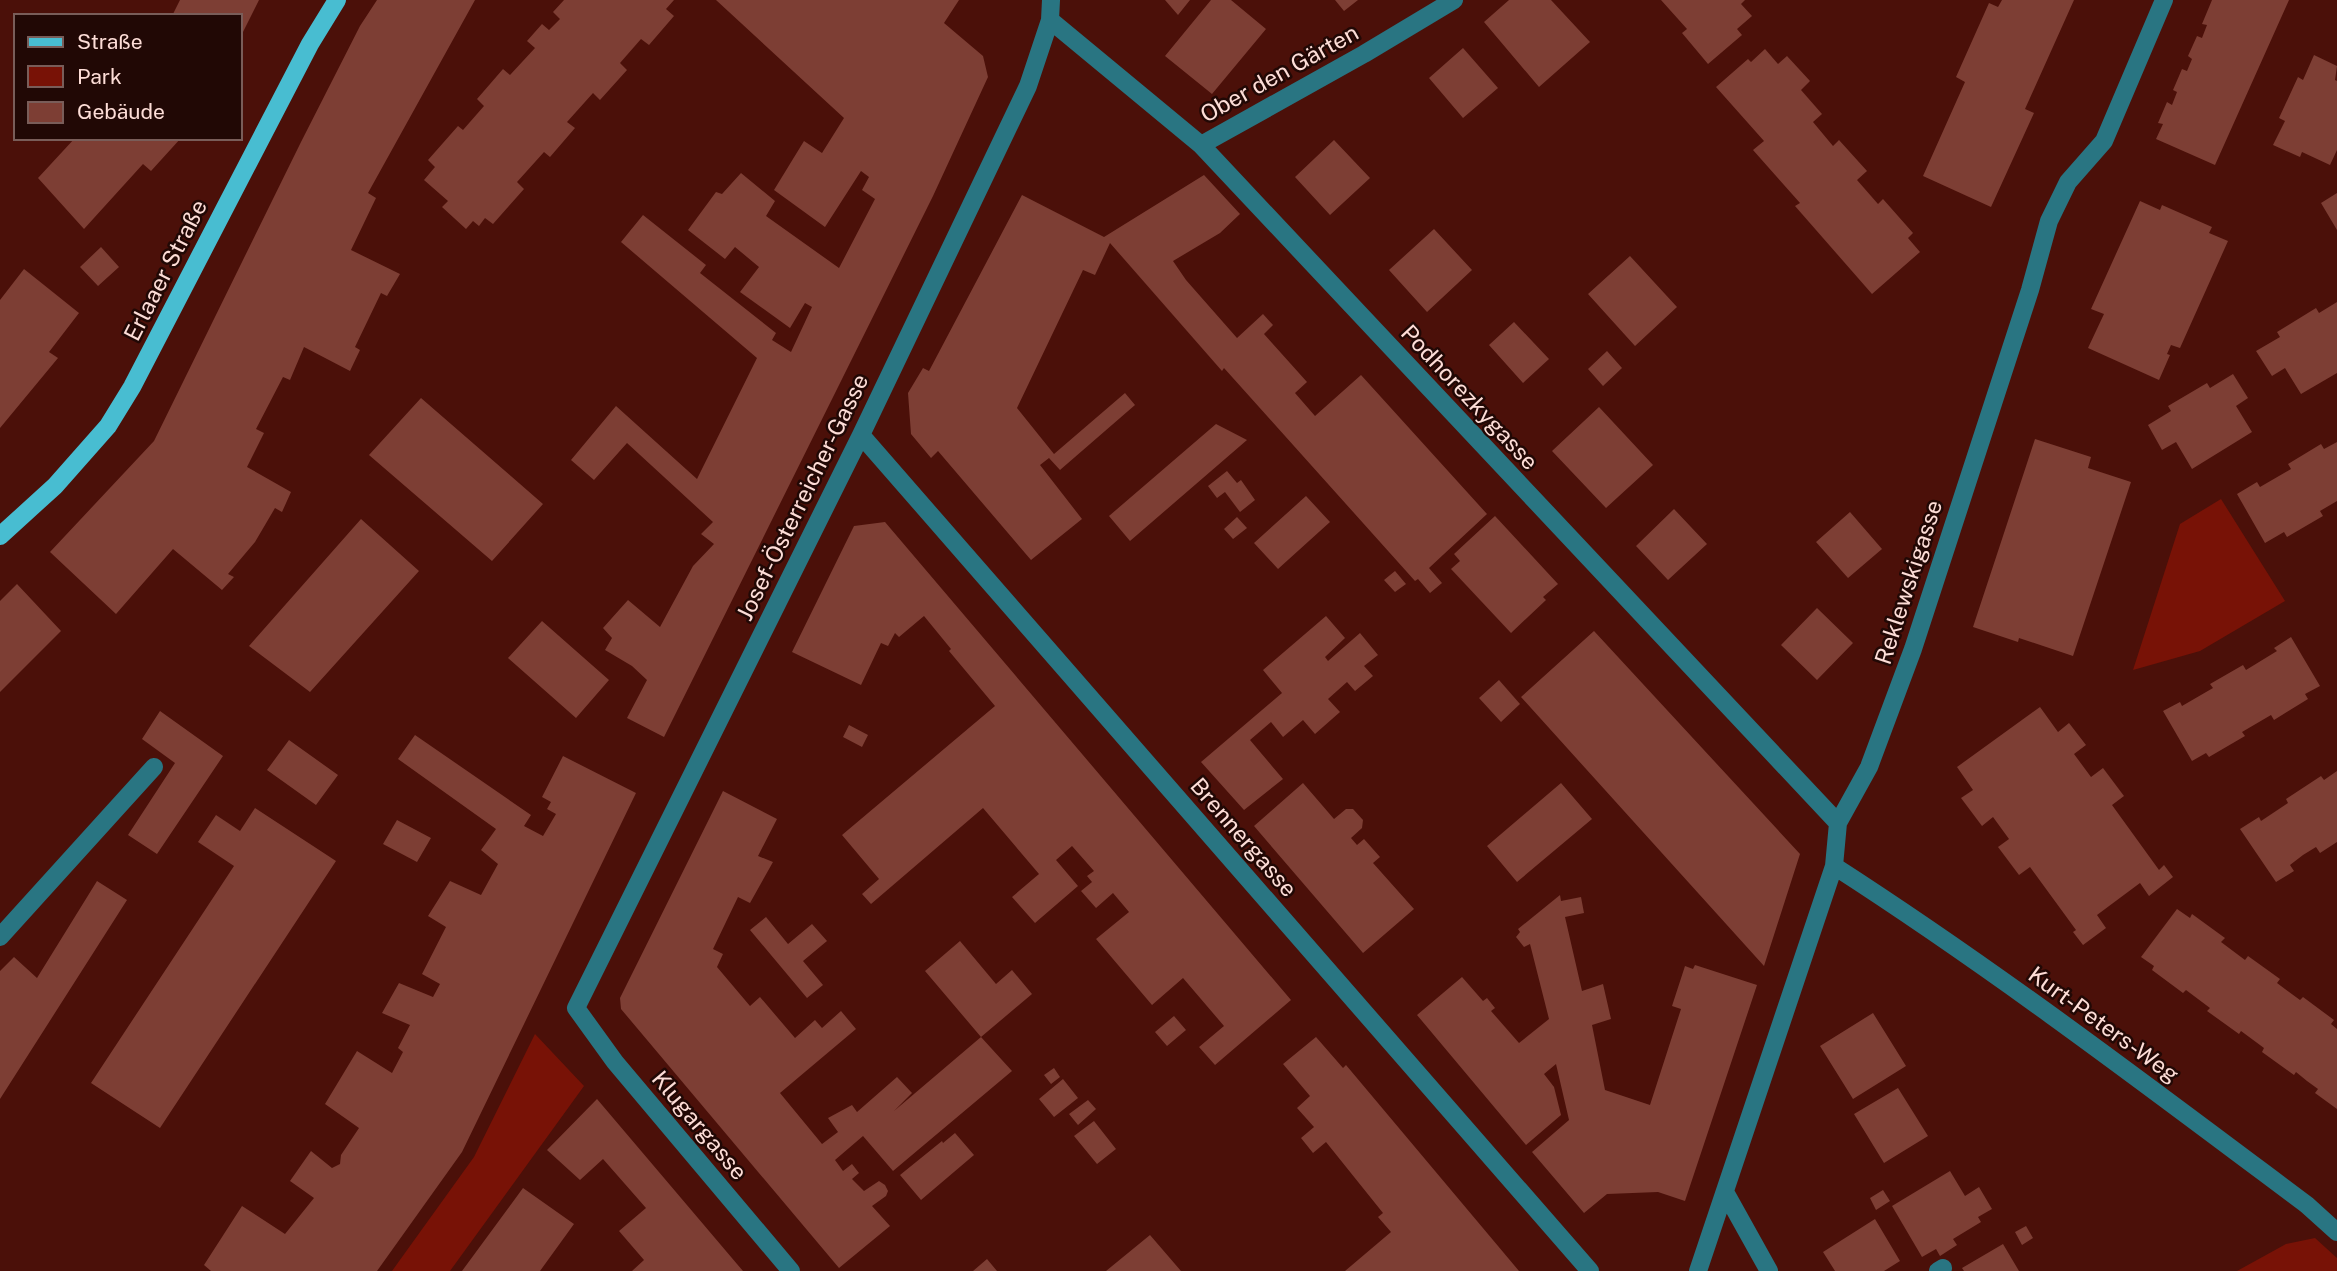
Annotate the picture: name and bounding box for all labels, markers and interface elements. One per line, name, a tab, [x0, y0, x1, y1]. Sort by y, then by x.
legend	[14, 14, 242, 140]
street label: Ober den Gärten	[1195, 18, 1363, 128]
text: Straße	[77, 29, 143, 54]
text: Park	[77, 64, 122, 89]
text: Gebäude	[77, 99, 165, 124]
street label: Erlaaer Straße	[118, 195, 212, 345]
street label: Podhorezkygasse	[1396, 319, 1544, 475]
street label: Josef-Österreicher-Gasse	[730, 369, 874, 625]
street label: Reklewskigasse	[1869, 496, 1947, 668]
street label: Brennergasse	[1185, 772, 1303, 902]
street label: Kurt-Peters-Weg	[2024, 960, 2184, 1088]
street label: Klugargasse	[647, 1065, 753, 1185]

